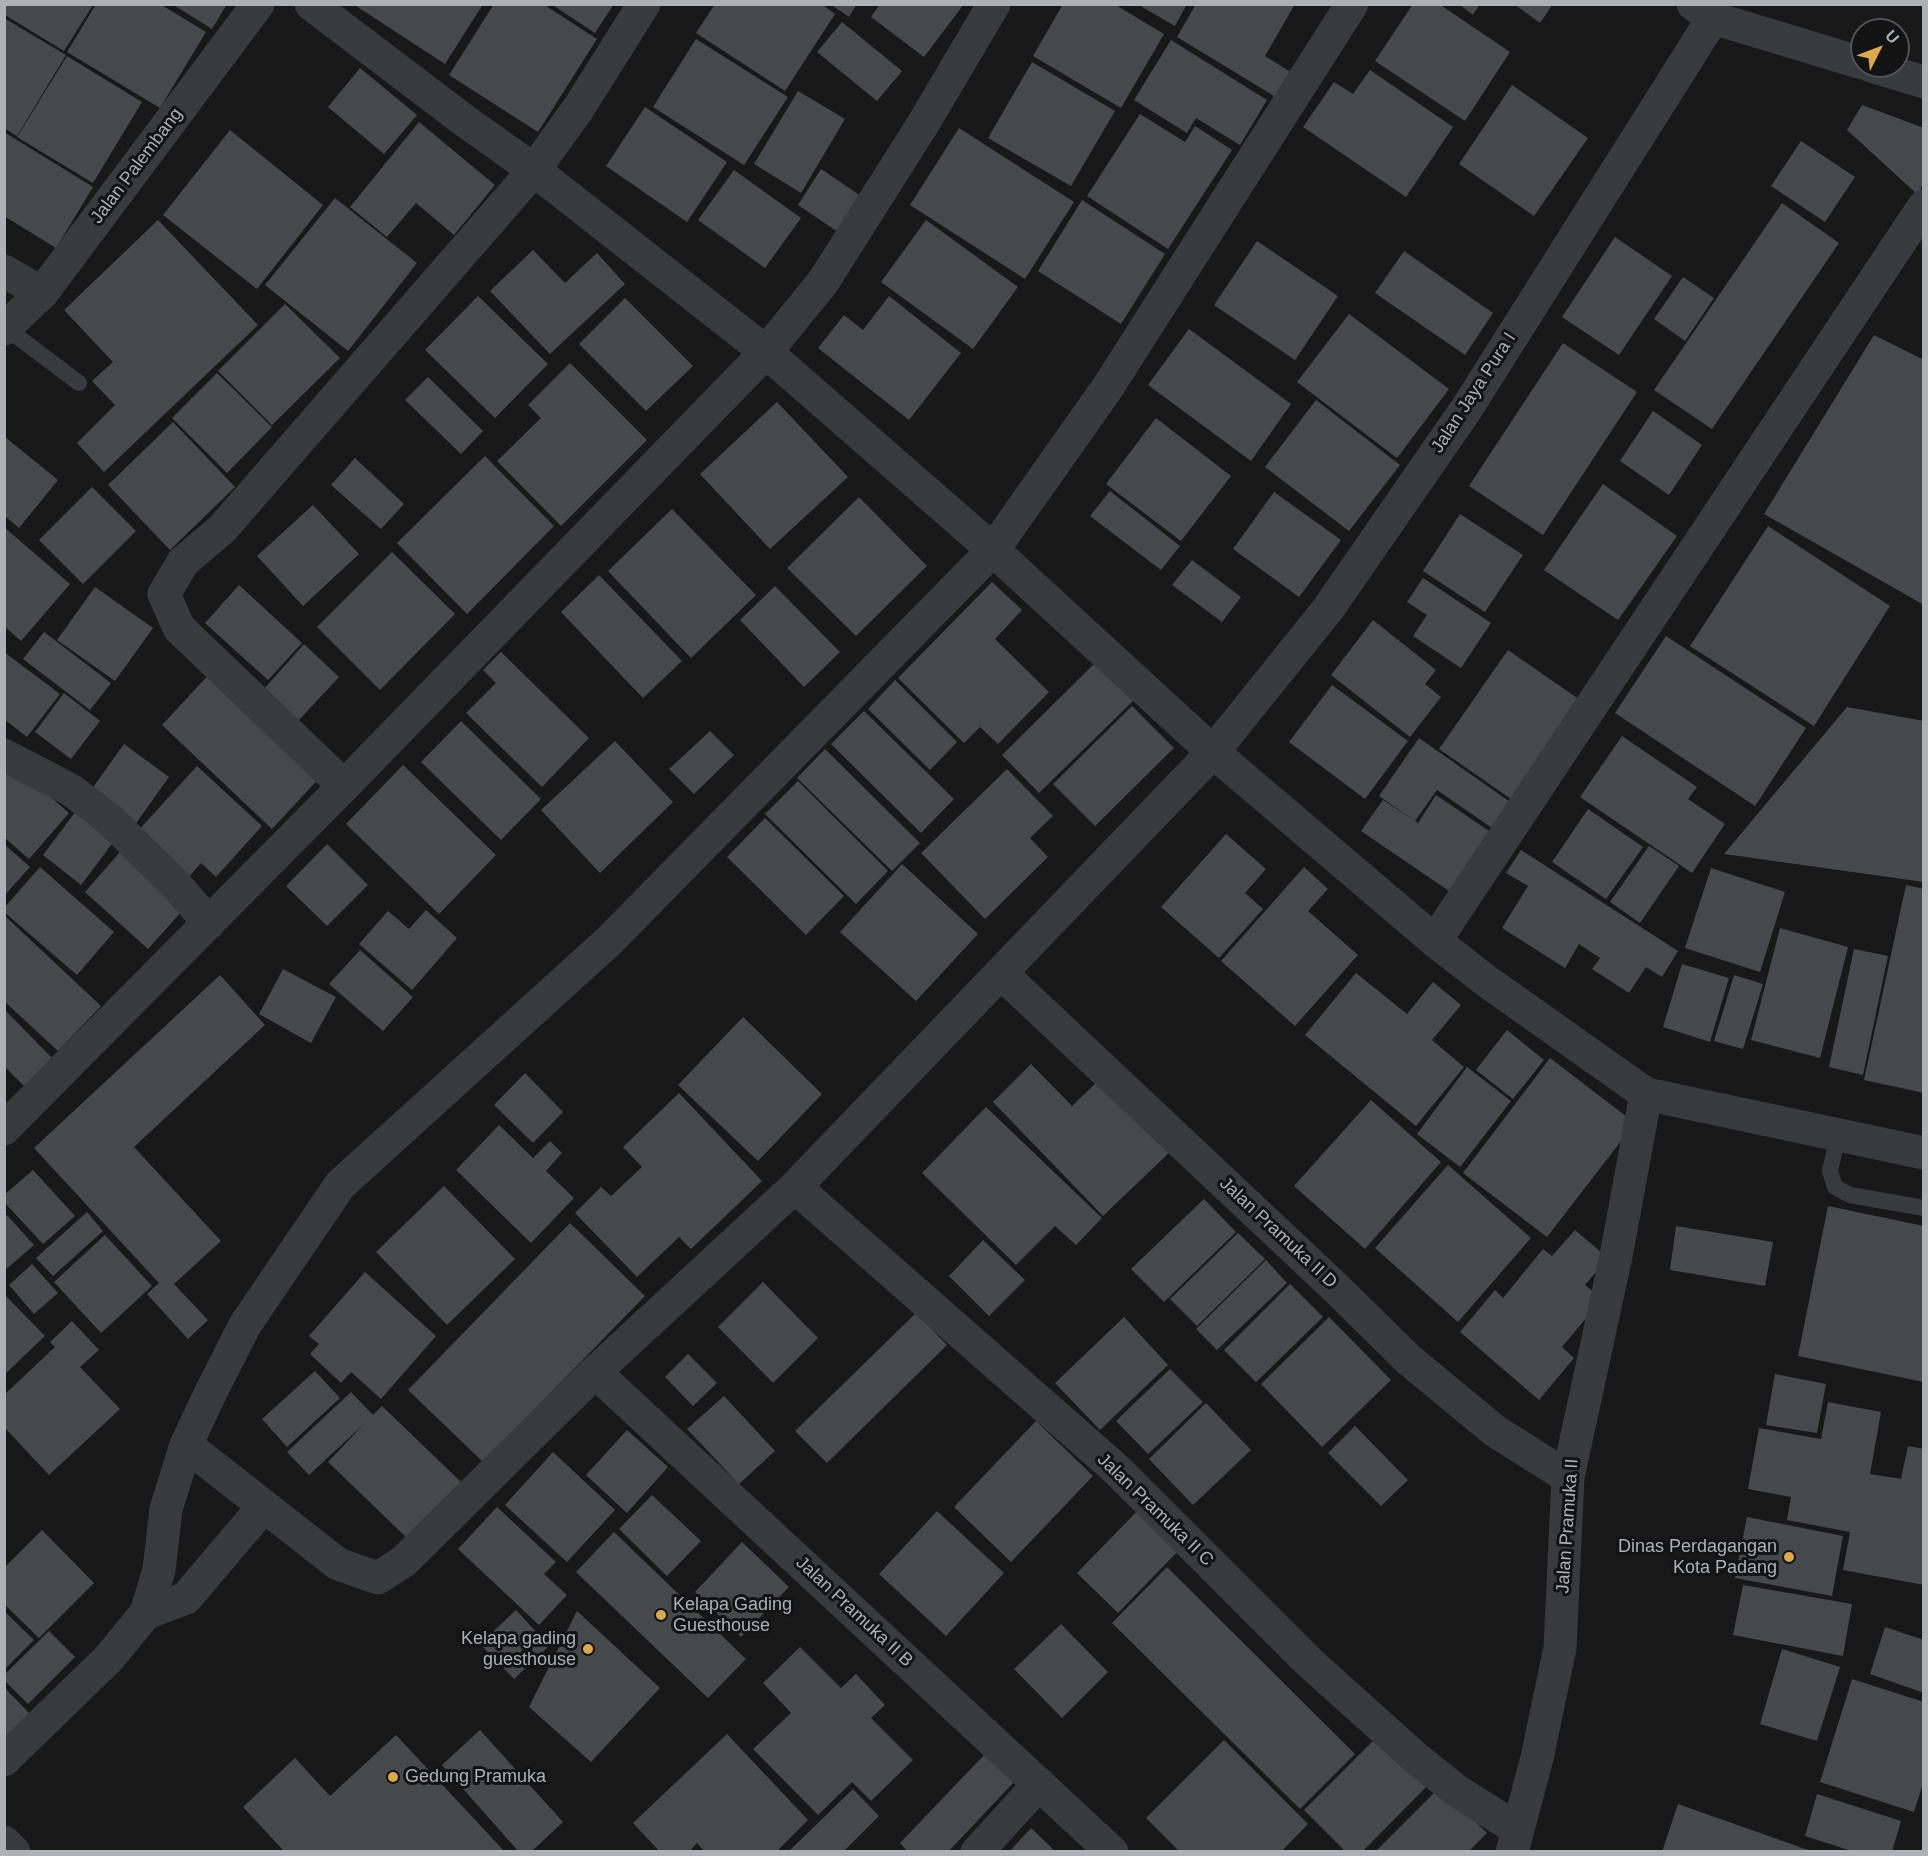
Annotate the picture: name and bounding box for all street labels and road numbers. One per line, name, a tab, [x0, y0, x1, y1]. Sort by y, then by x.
street label: Jalan Palembang	[87, 104, 187, 228]
street label: Jalan Jaya Pura I	[1427, 329, 1521, 457]
street label: Jalan Pramuka II D	[1215, 1173, 1341, 1293]
street label: Jalan Pramuka II C	[1092, 1449, 1218, 1571]
street label: Jalan Pramuka II	[1553, 1458, 1583, 1594]
street label: Jalan Pramuka II B	[791, 1552, 917, 1672]

